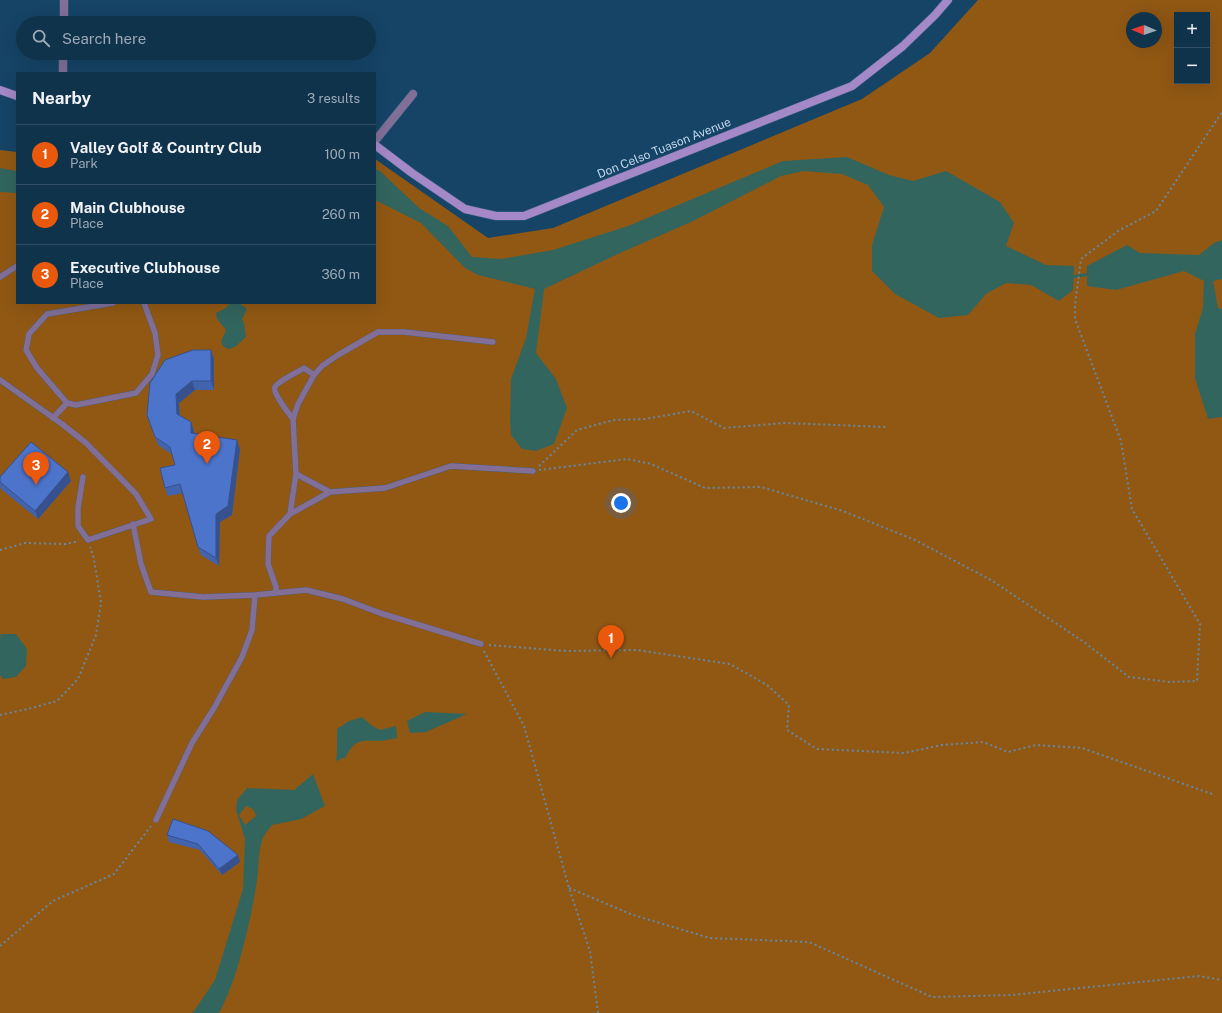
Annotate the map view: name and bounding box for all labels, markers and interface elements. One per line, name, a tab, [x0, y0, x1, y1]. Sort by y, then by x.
north arrow	[1126, 12, 1162, 48]
map controls	[1174, 12, 1210, 84]
button: +	[1174, 12, 1210, 48]
search box	[16, 16, 376, 60]
icon: search	[30, 27, 52, 49]
text: Search here	[62, 30, 146, 47]
button: −	[1174, 48, 1210, 84]
text: Nearby	[32, 88, 91, 108]
text: 3 results	[307, 91, 360, 106]
street label: Don Celso Tuason Avenue	[595, 115, 733, 181]
text: Valley Golf & Country Club	[70, 139, 262, 156]
text: 1	[42, 147, 48, 162]
text: 100 m	[324, 147, 360, 162]
text: Park	[70, 156, 98, 171]
text: Main Clubhouse	[70, 199, 185, 216]
text: 2	[41, 207, 49, 222]
text: 260 m	[322, 207, 360, 222]
text: Place	[70, 216, 104, 231]
text: Executive Clubhouse	[70, 259, 220, 276]
text: 3	[41, 267, 49, 282]
text: 360 m	[322, 267, 360, 282]
text: Place	[70, 276, 104, 291]
pin: 2	[194, 431, 220, 464]
pin: 3	[23, 452, 49, 485]
your location	[611, 493, 631, 513]
pin: 1	[598, 625, 624, 658]

